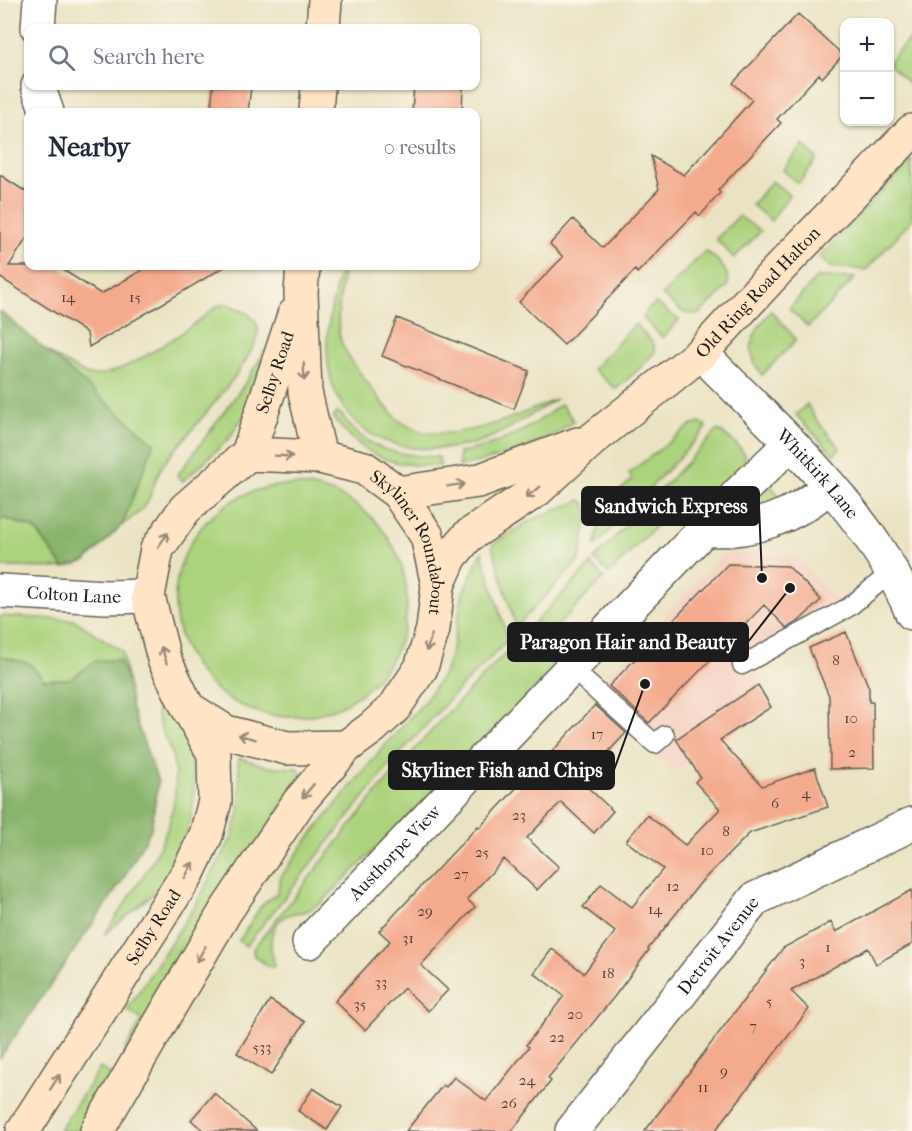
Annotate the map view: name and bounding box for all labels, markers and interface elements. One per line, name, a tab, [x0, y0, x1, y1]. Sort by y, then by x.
map controls	[840, 18, 894, 126]
button: +	[840, 18, 894, 72]
search box	[24, 24, 480, 90]
icon: search	[45, 41, 78, 74]
text: Search here	[93, 44, 205, 70]
button: −	[840, 72, 894, 126]
text: Nearby	[48, 132, 130, 163]
text: 0 results	[384, 136, 456, 159]
street label: Old Ring Road Halton	[692, 222, 825, 363]
house number: 14	[61, 288, 76, 306]
house number: 15	[129, 288, 141, 306]
street label: Selby Road	[252, 328, 299, 416]
one-way arrow	[299, 362, 310, 382]
street label: Whitkirk Lane	[771, 424, 863, 523]
one-way arrow	[274, 450, 294, 461]
street label: Skyliner Roundabout	[366, 466, 449, 617]
one-way arrow	[446, 479, 465, 490]
one-way arrow	[525, 485, 541, 498]
callout: Sandwich Express	[582, 487, 759, 525]
text: Sandwich Express	[594, 495, 748, 518]
one-way arrow	[157, 533, 169, 549]
street label: Colton Lane	[26, 583, 121, 608]
callout: Paragon Hair and Beauty	[508, 623, 748, 661]
text: Paragon Hair and Beauty	[520, 631, 737, 654]
one-way arrow	[422, 633, 433, 652]
one-way arrow	[157, 646, 168, 665]
house number: 8	[832, 651, 840, 669]
house number: 10	[844, 709, 858, 727]
house number: 17	[591, 725, 603, 743]
one-way arrow	[237, 731, 256, 742]
house number: 2	[848, 743, 856, 761]
callout: Skyliner Fish and Chips	[389, 751, 614, 789]
text: Skyliner Fish and Chips	[401, 759, 603, 782]
one-way arrow	[301, 783, 315, 798]
house number: 4	[802, 784, 812, 802]
house number: 6	[771, 794, 780, 812]
street label: Austhorpe View	[344, 800, 446, 905]
house number: 23	[512, 806, 526, 824]
house number: 8	[722, 822, 730, 840]
house number: 10	[700, 841, 714, 859]
house number: 25	[475, 843, 489, 861]
one-way arrow	[183, 862, 195, 879]
house number: 27	[454, 865, 468, 883]
house number: 12	[666, 877, 680, 895]
street label: Selby Road	[122, 886, 186, 969]
street label: Detroit Avenue	[673, 893, 764, 999]
house number: 14	[648, 900, 663, 918]
house number: 29	[417, 902, 433, 920]
house number: 31	[402, 929, 414, 947]
house number: 1	[825, 938, 831, 956]
one-way arrow	[194, 945, 206, 962]
house number: 3	[799, 952, 805, 970]
house number: 18	[602, 964, 614, 982]
house number: 33	[375, 973, 387, 991]
house number: 5	[766, 992, 772, 1010]
house number: 35	[354, 995, 366, 1013]
house number: 20	[567, 1005, 583, 1023]
house number: 7	[749, 1017, 757, 1035]
house number: 22	[549, 1028, 565, 1046]
house number: 533	[253, 1038, 271, 1056]
house number: 9	[720, 1062, 728, 1080]
house number: 24	[519, 1071, 536, 1089]
one-way arrow	[49, 1074, 61, 1091]
house number: 11	[698, 1078, 708, 1096]
house number: 26	[501, 1094, 518, 1112]

